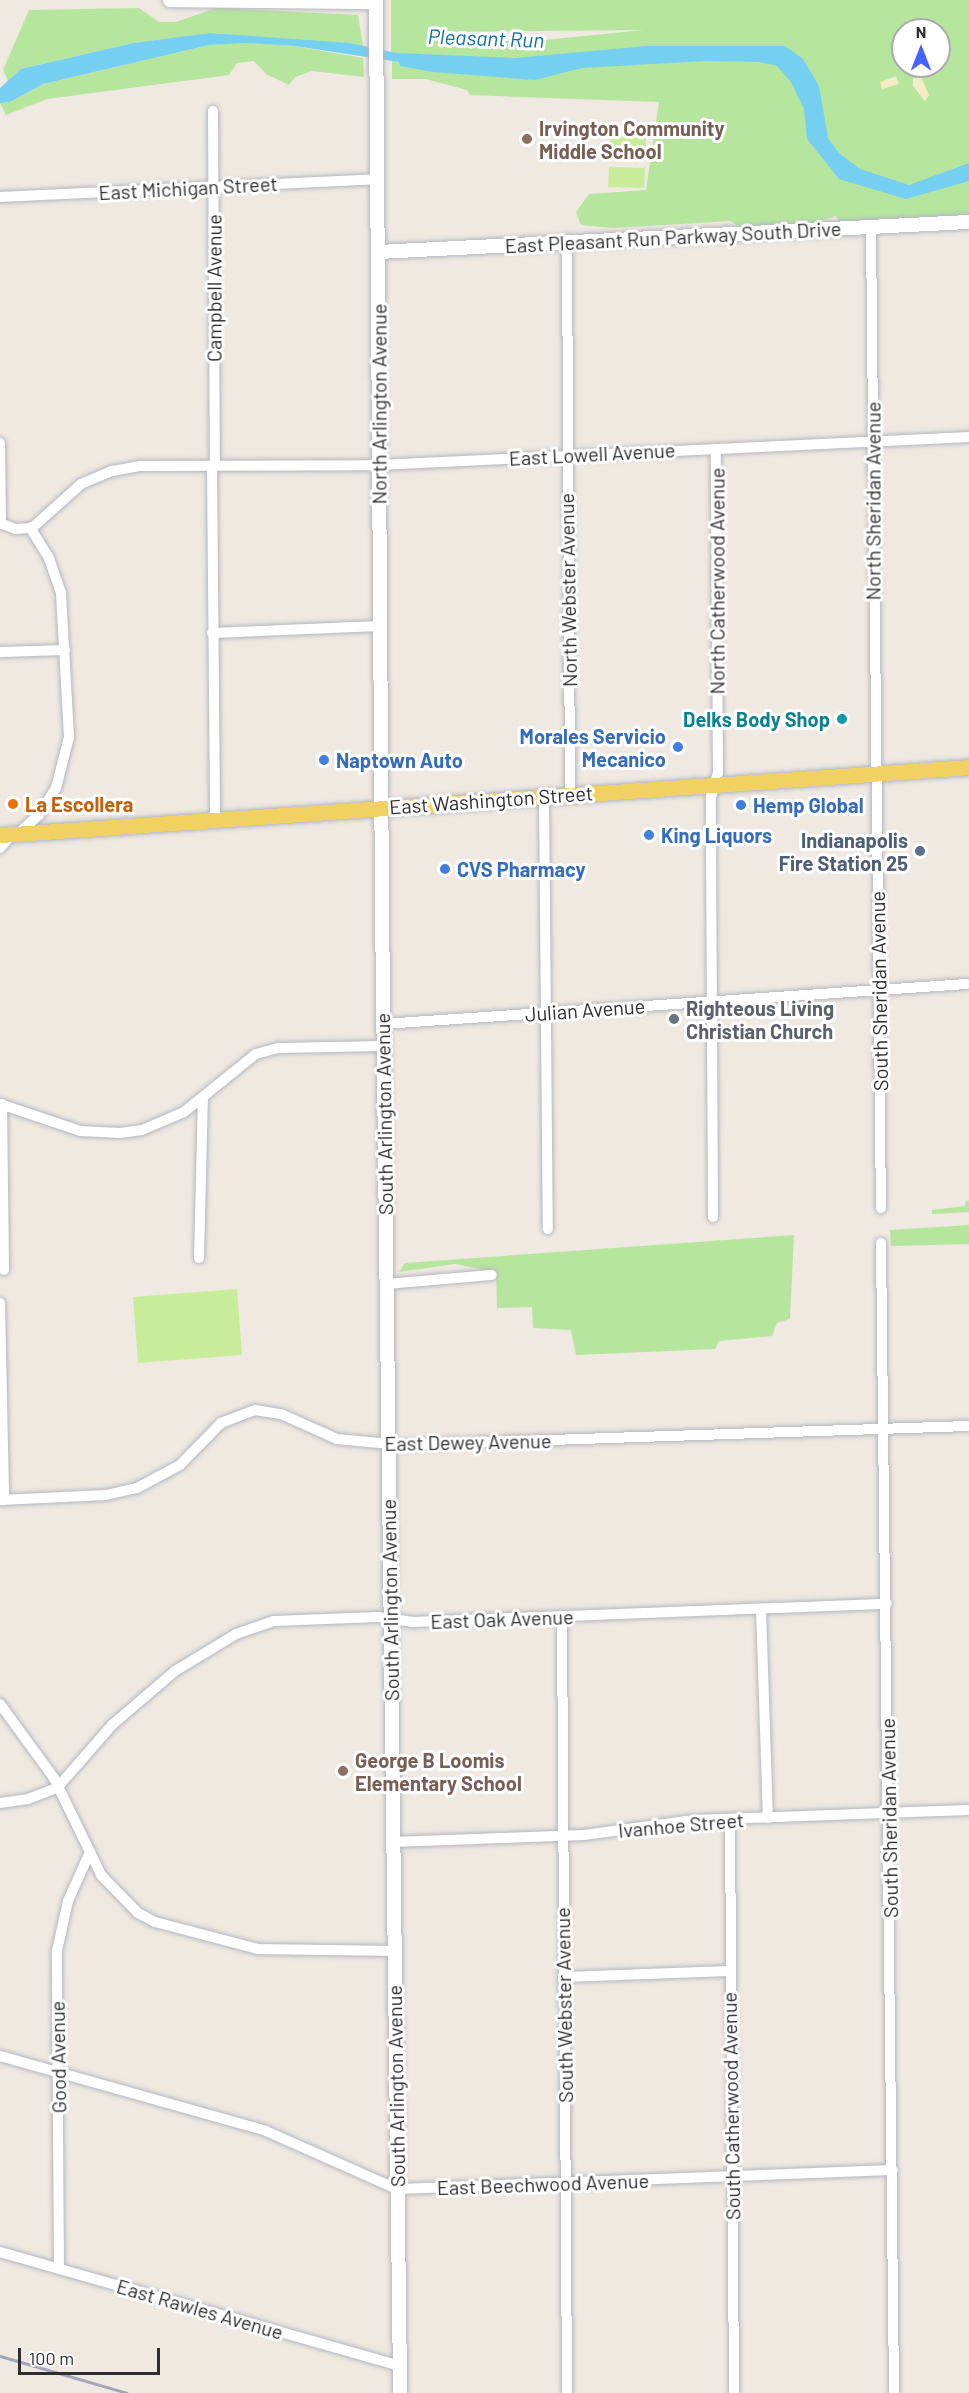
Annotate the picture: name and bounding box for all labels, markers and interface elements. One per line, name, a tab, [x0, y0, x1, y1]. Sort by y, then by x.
north arrow	[891, 18, 951, 78]
text: N	[916, 22, 926, 41]
water label: Pleasant Run	[427, 23, 545, 53]
place label: Irvington Community Middle School	[539, 116, 725, 163]
marker: Irvington Community Middle School	[520, 132, 534, 146]
street label: East Michigan Street	[98, 171, 278, 205]
street label: Campbell Avenue	[202, 214, 226, 362]
street label: East Pleasant Run Parkway South Drive	[504, 216, 842, 258]
street label: North Arlington Avenue	[367, 304, 391, 504]
street label: North Sheridan Avenue	[861, 402, 885, 600]
street label: East Lowell Avenue	[508, 438, 676, 470]
street label: North Catherwood Avenue	[705, 468, 729, 694]
street label: North Webster Avenue	[554, 493, 582, 687]
place label: Delks Body Shop	[683, 707, 830, 731]
marker: Delks Body Shop	[835, 712, 849, 726]
place label: Morales Servicio Mecanico	[520, 724, 666, 771]
marker: Morales Servicio Mecanico	[671, 740, 685, 754]
place label: Naptown Auto	[336, 748, 463, 772]
marker: Naptown Auto	[317, 753, 331, 767]
street label: East Washington Street	[388, 781, 594, 819]
place label: La Escollera	[25, 792, 133, 816]
place label: Hemp Global	[753, 793, 864, 817]
marker: La Escollera	[6, 797, 20, 811]
marker: Hemp Global	[734, 798, 748, 812]
place label: King Liquors	[661, 823, 772, 847]
marker: King Liquors	[642, 828, 656, 842]
place label: Indianapolis Fire Station 25	[779, 828, 908, 875]
marker: Indianapolis Fire Station 25	[913, 844, 927, 858]
place label: CVS Pharmacy	[457, 857, 586, 881]
marker: CVS Pharmacy	[438, 862, 452, 876]
street label: South Sheridan Avenue	[865, 891, 893, 1091]
street label: Julian Avenue	[524, 994, 646, 1026]
place label: Righteous Living Christian Church	[686, 996, 834, 1043]
marker: Righteous Living Christian Church	[667, 1012, 681, 1026]
street label: South Arlington Avenue	[370, 1013, 398, 1215]
street label: East Dewey Avenue	[384, 1429, 552, 1455]
street label: South Arlington Avenue	[376, 1499, 404, 1701]
street label: East Oak Avenue	[430, 1605, 574, 1633]
street label: South Sheridan Avenue	[875, 1718, 903, 1918]
place label: George B Loomis Elementary School	[355, 1748, 522, 1795]
marker: George B Loomis Elementary School	[336, 1764, 350, 1778]
street label: Ivanhoe Street	[617, 1808, 745, 1842]
street label: South Webster Avenue	[550, 1907, 578, 2103]
street label: South Arlington Avenue	[382, 1985, 410, 2187]
street label: South Catherwood Avenue	[717, 1992, 745, 2220]
street label: Good Avenue	[45, 2001, 71, 2113]
street label: East Beechwood Avenue	[436, 2168, 650, 2200]
street label: East Rawles Avenue	[114, 2274, 286, 2344]
scale bar	[21, 2336, 164, 2374]
text: 100 m	[29, 2347, 74, 2369]

